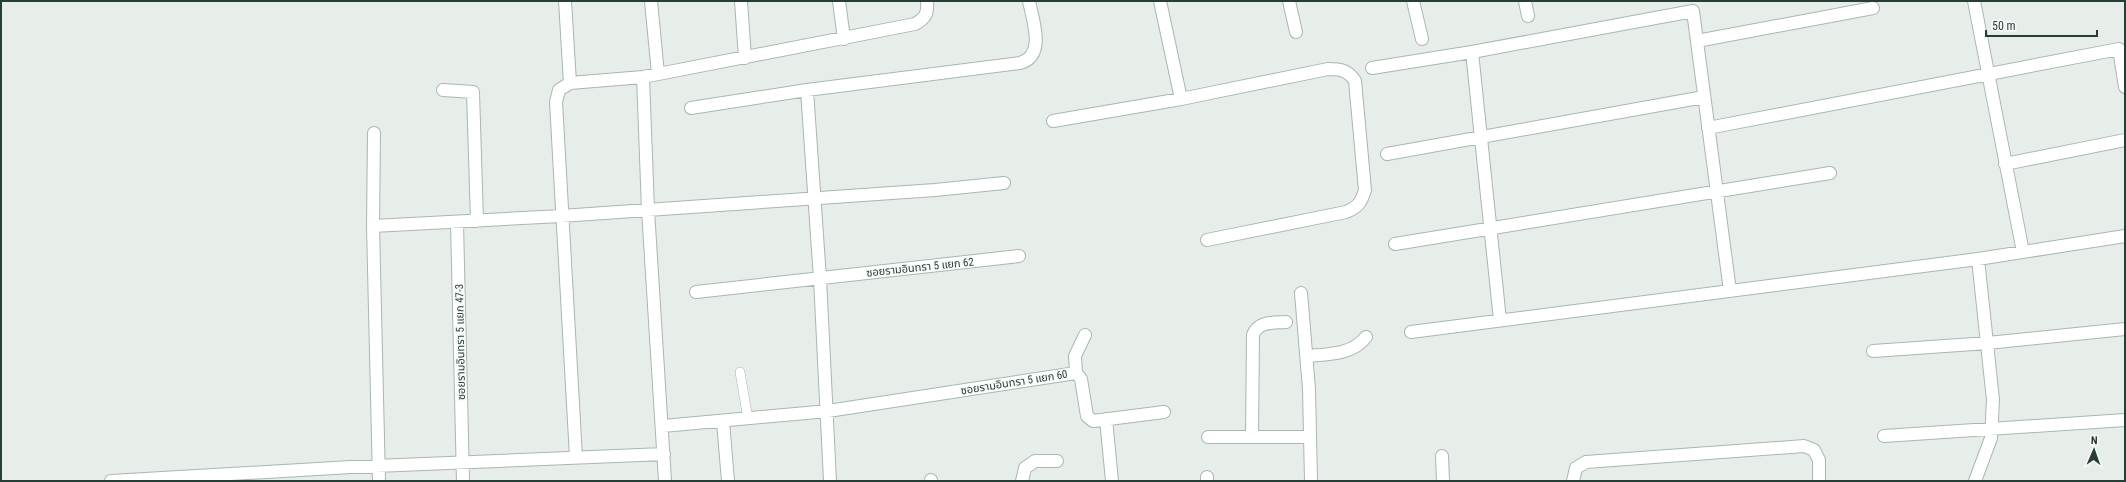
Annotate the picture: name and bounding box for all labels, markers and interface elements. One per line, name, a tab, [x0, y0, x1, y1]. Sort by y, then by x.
scale bar	[1986, 12, 2097, 38]
text: 50 m	[1992, 19, 2016, 33]
street label: ซอยรามอินทรา 5 แยก 62	[866, 255, 974, 280]
street label: ซอยรามอินทรา 5 แยก 47-3	[453, 284, 468, 400]
street label: ซอยรามอินทรา 5 แยก 60	[960, 368, 1068, 397]
north arrow	[2074, 430, 2114, 470]
text: N	[2091, 434, 2098, 447]

